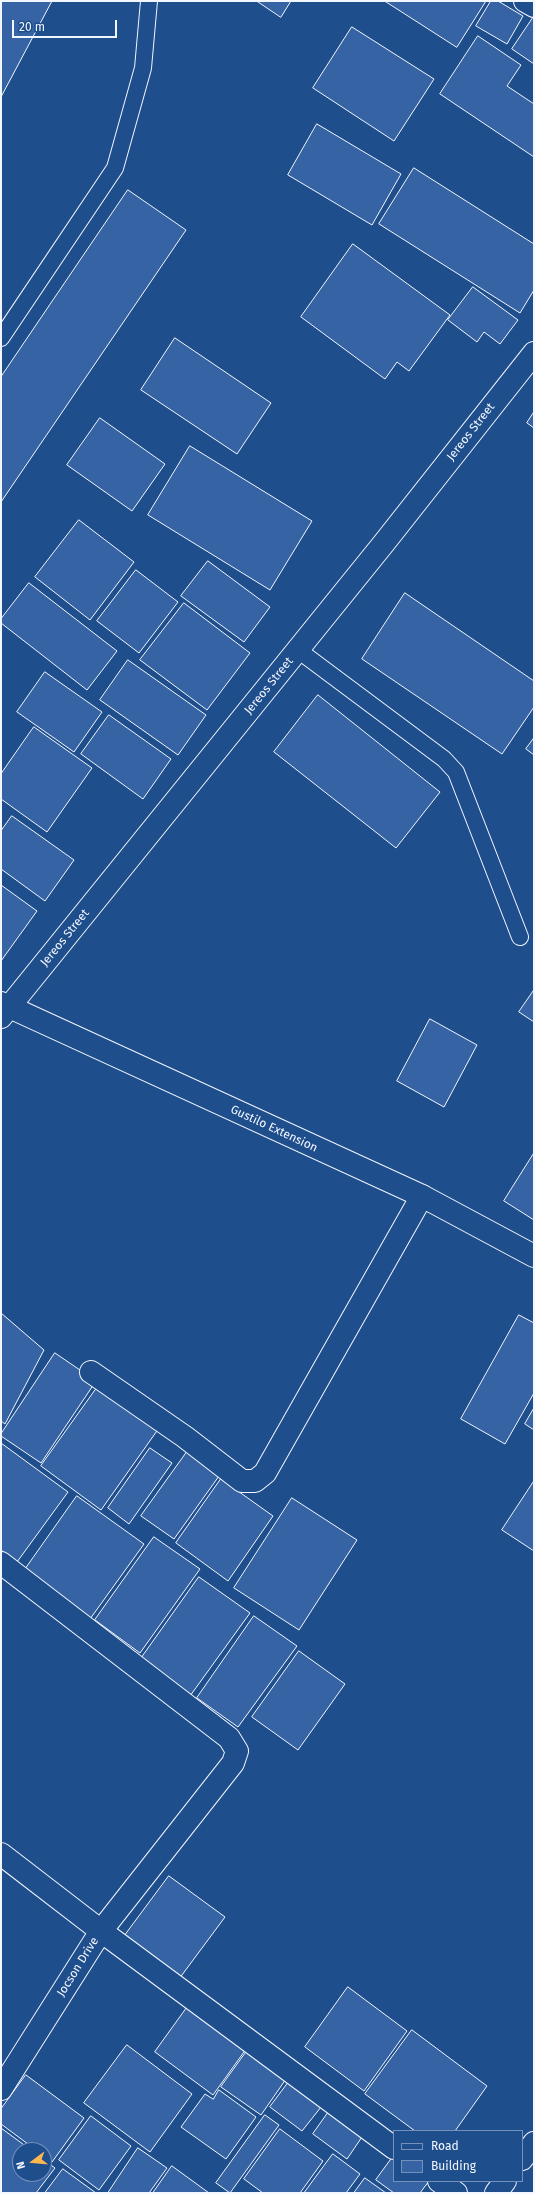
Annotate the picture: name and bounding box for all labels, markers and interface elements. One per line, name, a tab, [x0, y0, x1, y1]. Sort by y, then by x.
scale bar	[14, 12, 119, 38]
text: 20 m	[19, 20, 45, 34]
street label: Jereos Street	[444, 400, 498, 464]
street label: Jereos Street	[242, 655, 296, 717]
street label: Jereos Street	[38, 907, 92, 969]
street label: Gustilo Extension	[228, 1103, 320, 1155]
street label: Jocson Drive	[54, 1935, 102, 1999]
legend	[393, 2130, 523, 2182]
text: Road	[431, 2139, 459, 2153]
north arrow	[12, 2142, 52, 2182]
text: Building	[431, 2159, 476, 2173]
text: N	[14, 2160, 28, 2170]

